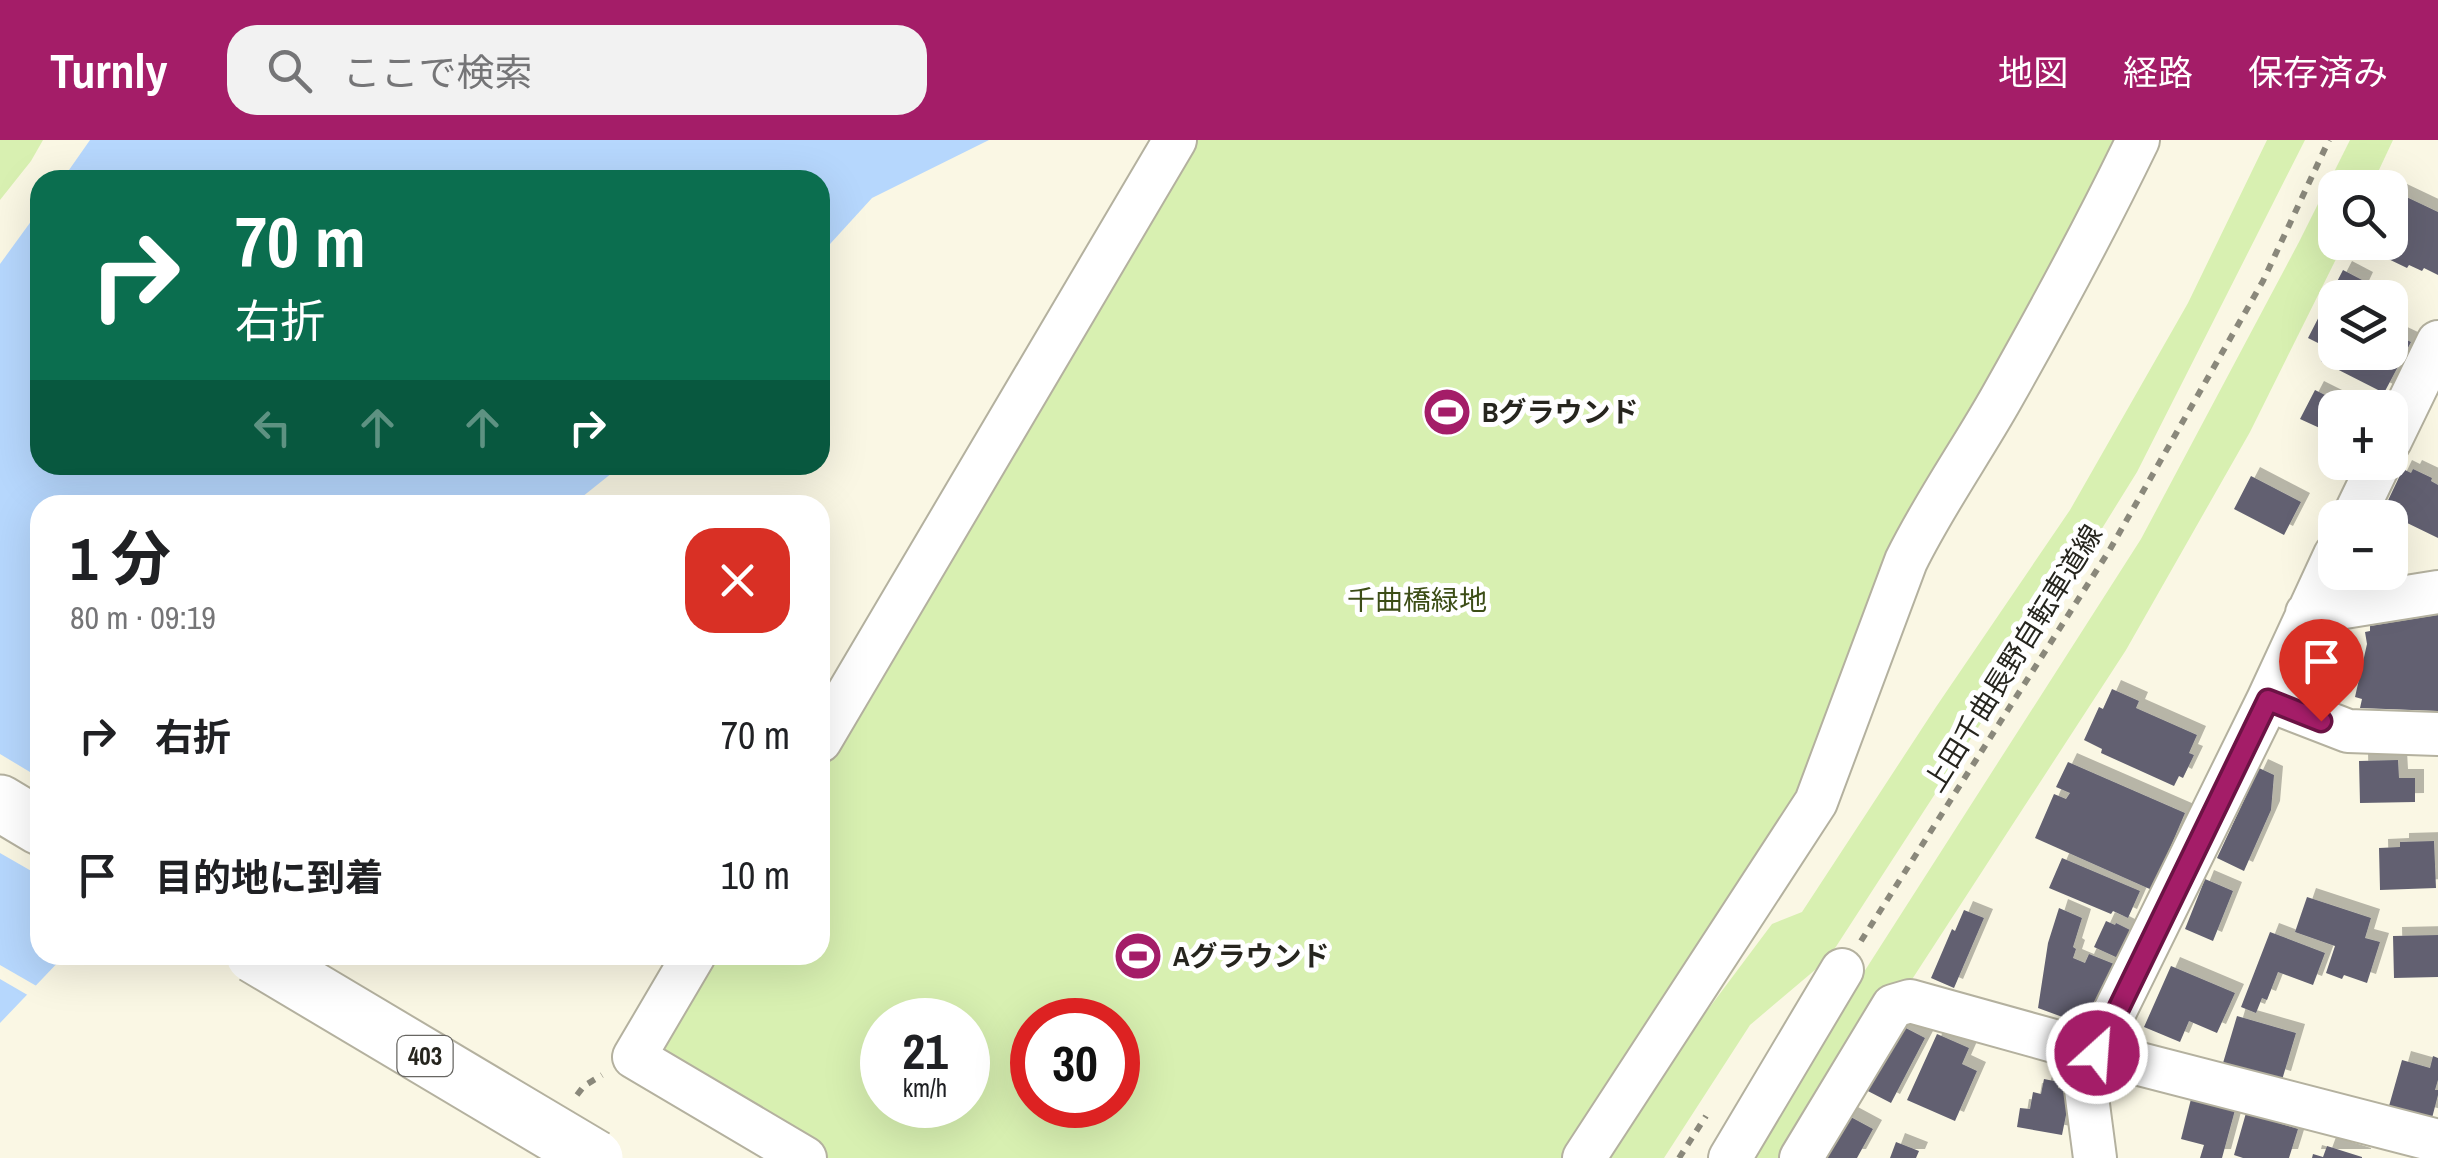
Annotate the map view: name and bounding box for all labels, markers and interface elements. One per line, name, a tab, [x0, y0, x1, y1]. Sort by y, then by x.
search box	[227, 25, 927, 115]
text: Turnly	[50, 38, 167, 103]
icon: search	[262, 43, 317, 98]
text: ここで検索	[342, 47, 532, 98]
text: 地図	[1998, 49, 2068, 96]
text: 経路	[2123, 49, 2193, 96]
text: 保存済み	[2248, 49, 2388, 96]
map controls	[2318, 170, 2408, 590]
button: search	[2318, 170, 2408, 260]
text: 70 m	[235, 195, 366, 289]
icon: right	[70, 210, 200, 340]
button: layers	[2318, 280, 2408, 370]
text: 右折	[235, 290, 325, 351]
sports icon: Bグラウンド	[1421, 386, 1473, 438]
button: +	[2318, 390, 2408, 480]
place label: Bグラウンド	[1482, 393, 1639, 431]
icon: left	[245, 400, 300, 455]
icon: ahead	[350, 400, 405, 455]
icon: ahead	[455, 400, 510, 455]
icon: right	[560, 400, 615, 455]
button: −	[2318, 500, 2408, 590]
street label: 上田千曲長野自転車道線	[1915, 517, 2111, 799]
text: 1 分	[70, 518, 171, 599]
button: close	[685, 528, 790, 633]
park label: 千曲橋緑地	[1347, 581, 1487, 619]
text: 80 m · 09:19	[70, 596, 216, 639]
pin	[2279, 619, 2364, 722]
icon: arrive	[2294, 634, 2349, 689]
icon: right	[70, 708, 125, 763]
text: 70 m	[721, 710, 790, 761]
text: 右折	[155, 712, 231, 763]
icon: arrive	[70, 848, 125, 903]
text: 10 m	[721, 850, 790, 901]
text: 目的地に到着	[155, 852, 383, 903]
sports icon: Aグラウンド	[1112, 930, 1164, 982]
place label: Aグラウンド	[1173, 937, 1330, 975]
speed limit sign: 30	[1010, 998, 1140, 1128]
position arrow	[2045, 1001, 2149, 1105]
text: 21	[902, 1017, 948, 1085]
road number: 403	[398, 1036, 452, 1076]
text: km/h	[903, 1071, 947, 1105]

